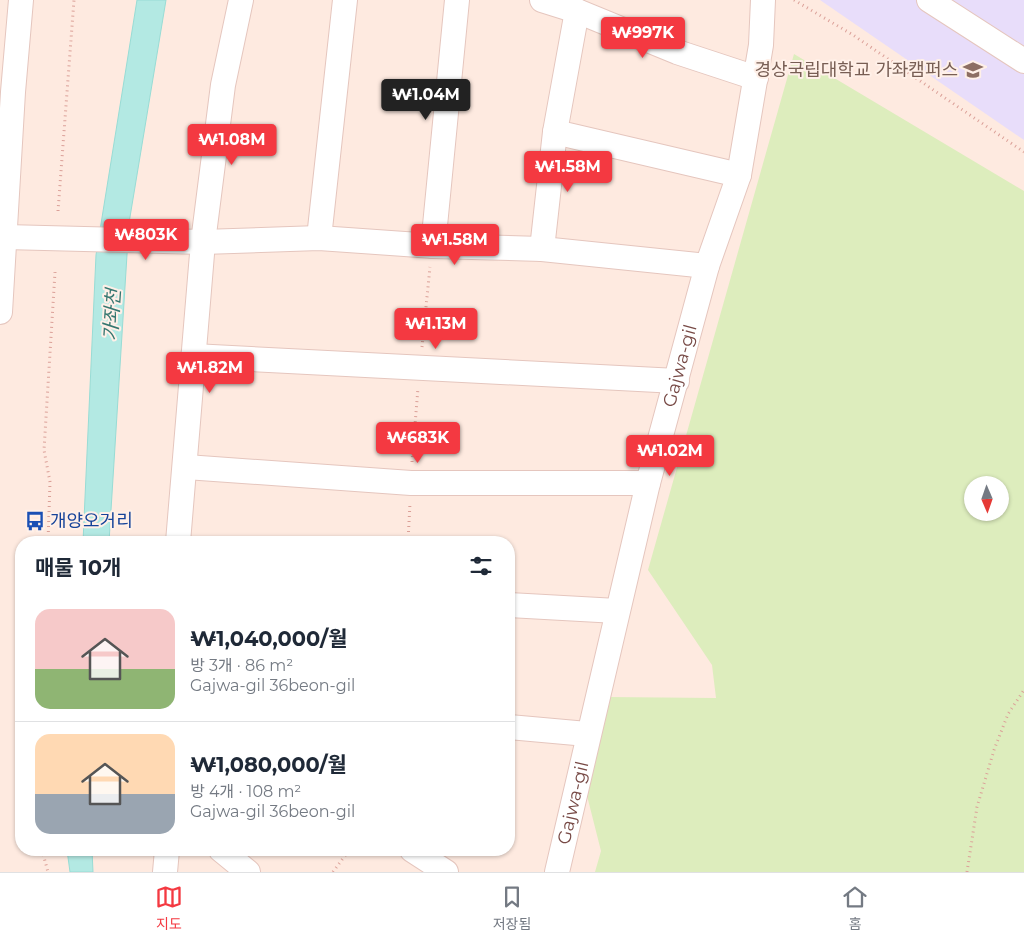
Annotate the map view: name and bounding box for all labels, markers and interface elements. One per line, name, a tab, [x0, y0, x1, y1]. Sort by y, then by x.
pin: ₩997K	[608, 17, 678, 59]
text: ₩997K	[612, 23, 674, 42]
place label: 경상국립대학교 가좌캠퍼스	[755, 59, 958, 81]
school or university icon: 경상국립대학교 가좌캠퍼스	[962, 59, 984, 81]
pin: ₩1.04M	[385, 78, 467, 121]
text: ₩1.04M	[392, 85, 460, 104]
pin: ₩1.08M	[191, 124, 273, 166]
text: ₩1.08M	[199, 130, 265, 149]
pin: ₩1.58M	[527, 150, 609, 193]
text: ₩1.58M	[535, 157, 601, 176]
pin: ₩803K	[111, 218, 181, 261]
pin: ₩1.58M	[414, 224, 496, 266]
text: ₩803K	[115, 225, 177, 244]
text: ₩1.58M	[422, 230, 488, 249]
water label: 가좌천	[99, 287, 125, 342]
pin: ₩1.13M	[395, 308, 477, 350]
text: ₩1.13M	[405, 314, 467, 333]
street label: Gajwa-gil	[658, 322, 702, 410]
pin: ₩1.82M	[169, 352, 251, 394]
text: ₩1.82M	[177, 358, 243, 377]
pin: ₩683K	[383, 422, 453, 464]
text: ₩683K	[387, 428, 449, 447]
pin: ₩1.02M	[629, 434, 711, 477]
text: ₩1.02M	[637, 441, 703, 460]
north arrow	[964, 476, 1009, 521]
map controls	[964, 476, 1009, 521]
bus stop icon: 개양오거리	[24, 510, 46, 532]
place label: 개양오거리	[50, 510, 133, 532]
icon: filters	[467, 552, 495, 580]
text: 매물 10개	[35, 555, 121, 580]
text: ₩1,040,000/월	[190, 626, 348, 651]
icon: home	[75, 629, 135, 689]
text: 방 3개 · 86 m²	[190, 656, 293, 675]
text: Gajwa-gil 36beon-gil	[190, 676, 355, 695]
text: ₩1,080,000/월	[190, 752, 347, 777]
icon: home	[75, 754, 135, 814]
street label: Gajwa-gil	[553, 759, 594, 847]
text: 방 4개 · 108 m²	[190, 782, 301, 801]
text: Gajwa-gil 36beon-gil	[190, 802, 355, 821]
tab: 지도	[155, 883, 183, 933]
tab: 저장됨	[493, 883, 531, 933]
tab: 홈	[841, 883, 869, 933]

